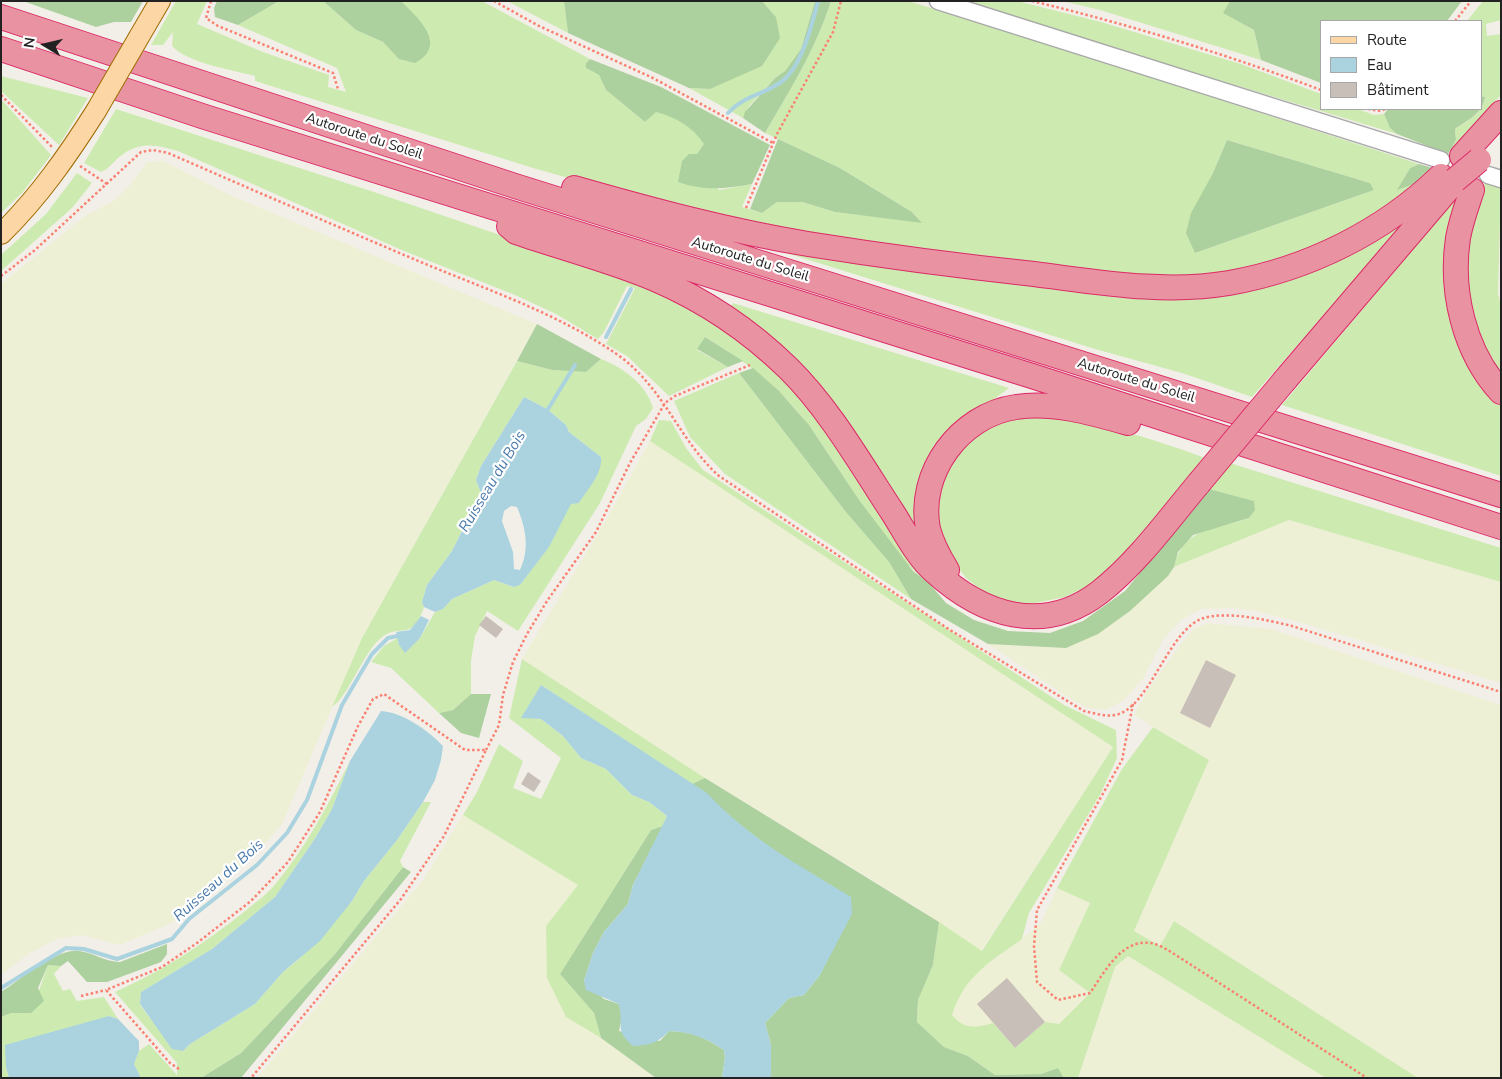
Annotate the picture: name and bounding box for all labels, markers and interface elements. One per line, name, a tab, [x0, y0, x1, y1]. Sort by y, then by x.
north arrow	[20, 20, 70, 70]
legend	[1320, 20, 1482, 110]
text: Route	[1367, 30, 1407, 50]
text: N	[19, 36, 40, 49]
text: Eau	[1367, 55, 1392, 75]
text: Bâtiment	[1367, 80, 1428, 100]
street label: Autoroute du Soleil	[303, 110, 425, 164]
street label: Autoroute du Soleil	[689, 234, 811, 286]
street label: Autoroute du Soleil	[1075, 355, 1197, 407]
water label: Ruisseau du Bois	[456, 428, 530, 536]
water label: Ruisseau du Bois	[170, 836, 268, 926]

